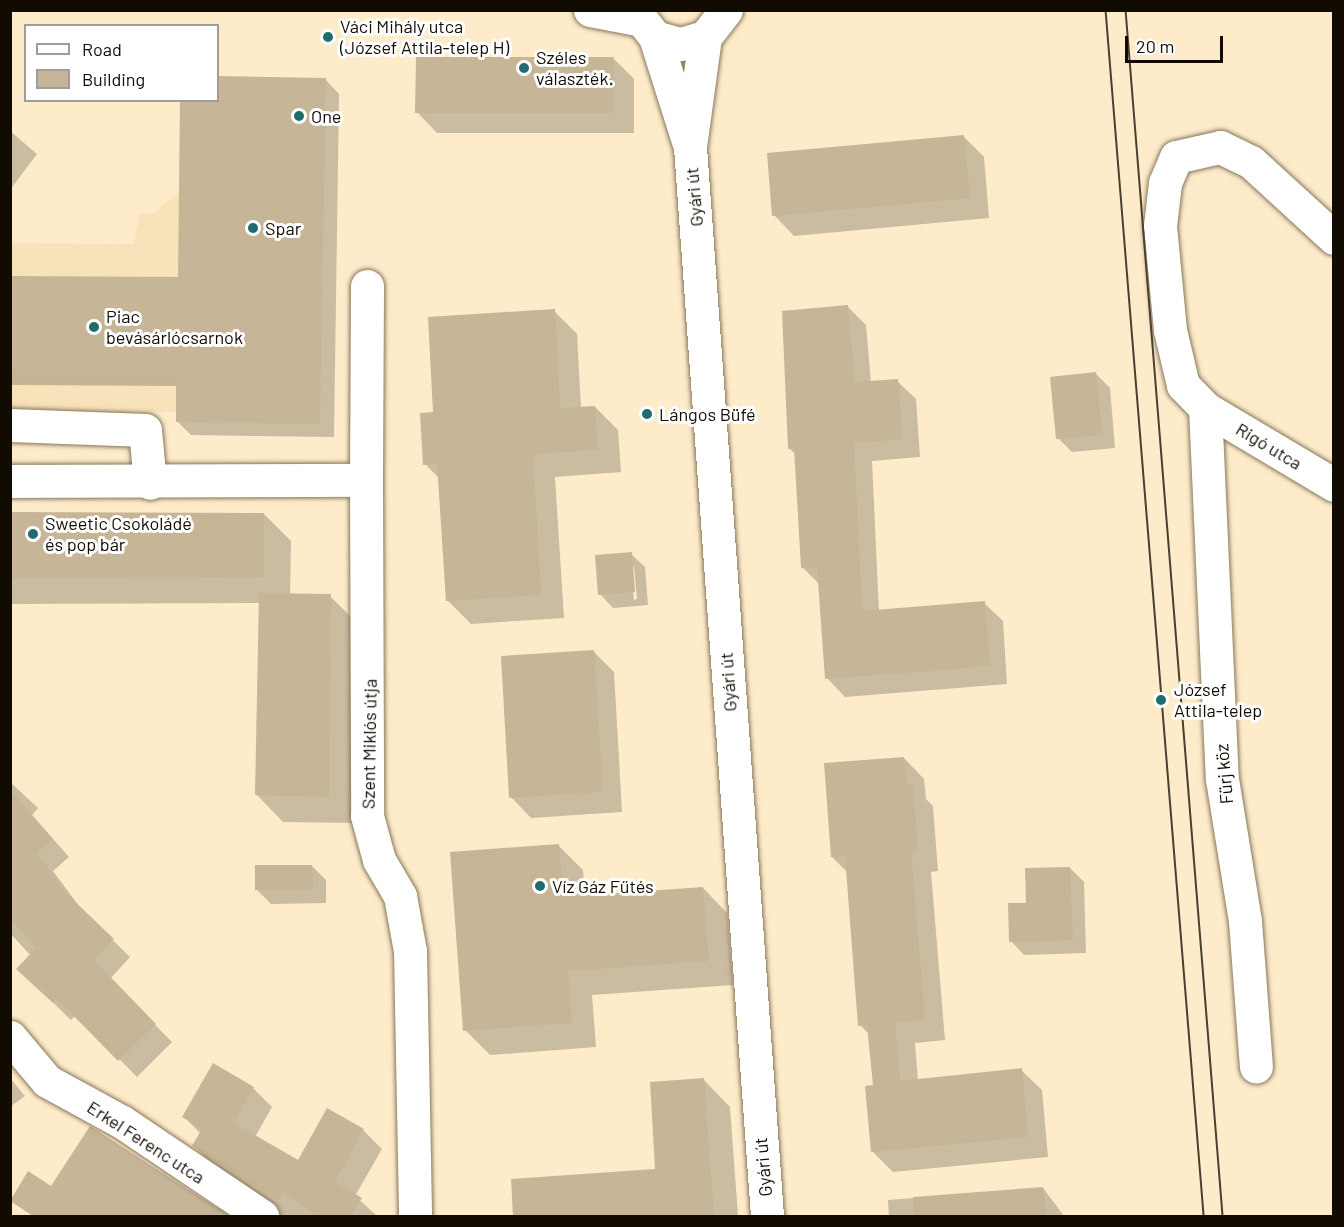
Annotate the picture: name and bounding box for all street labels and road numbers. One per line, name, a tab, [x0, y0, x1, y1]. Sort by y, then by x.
street label: Gyári út	[681, 167, 707, 227]
street label: Rigó utca	[1232, 418, 1306, 474]
street label: Gyári út	[715, 652, 741, 712]
street label: Szent Miklós útja	[357, 679, 381, 809]
street label: Fürj köz	[1211, 743, 1237, 805]
street label: Erkel Ferenc utca	[83, 1096, 209, 1188]
street label: Gyári út	[750, 1137, 776, 1197]

